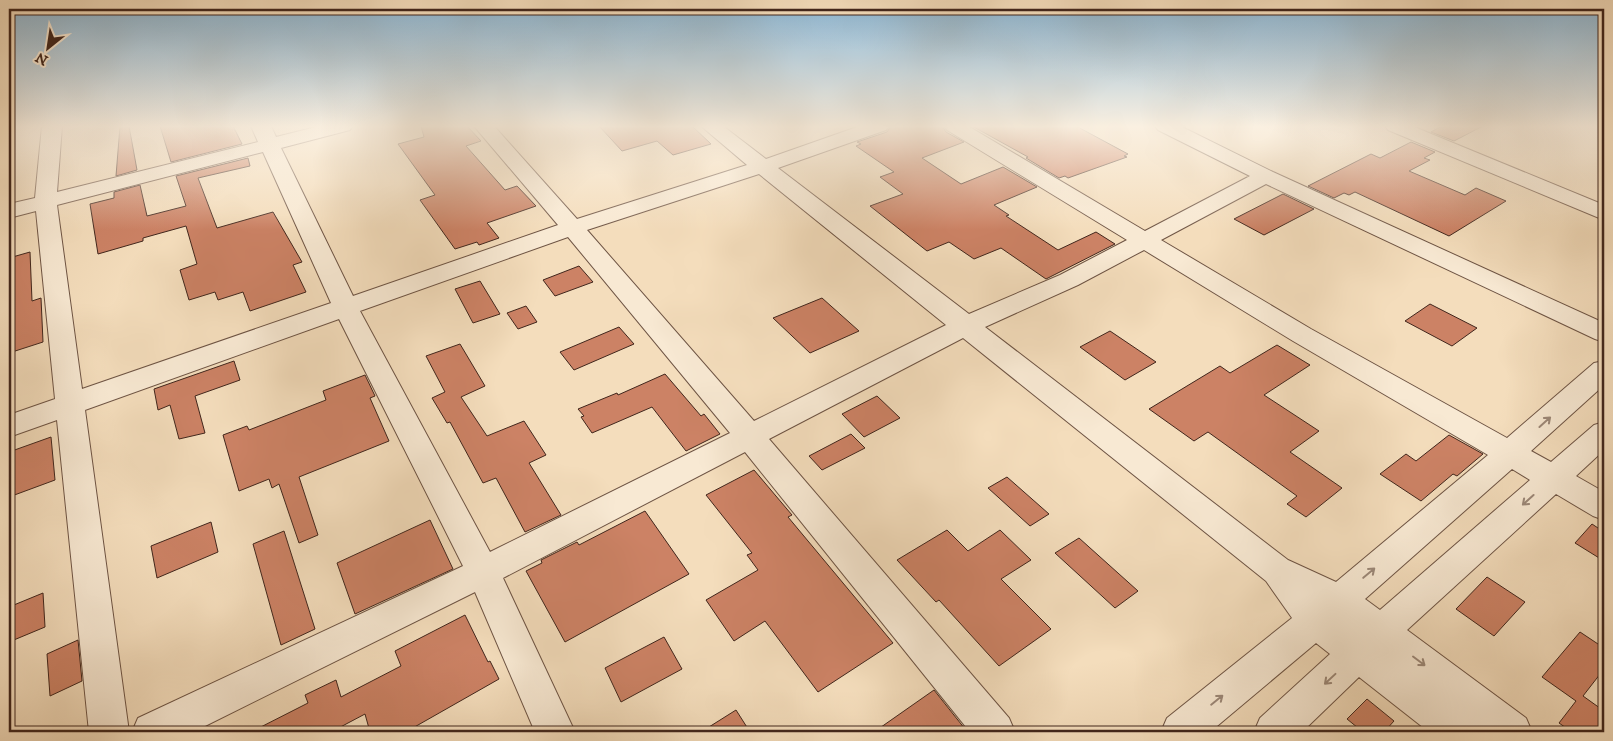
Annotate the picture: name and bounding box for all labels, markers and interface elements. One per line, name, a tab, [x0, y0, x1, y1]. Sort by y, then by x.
north arrow	[22, 22, 72, 72]
text: N	[32, 47, 51, 69]
one-way arrow	[1539, 416, 1552, 428]
one-way arrow	[1521, 494, 1534, 506]
one-way arrow	[1362, 568, 1375, 579]
one-way arrow	[1412, 656, 1425, 667]
one-way arrow	[1323, 673, 1336, 685]
one-way arrow	[1210, 695, 1223, 706]

